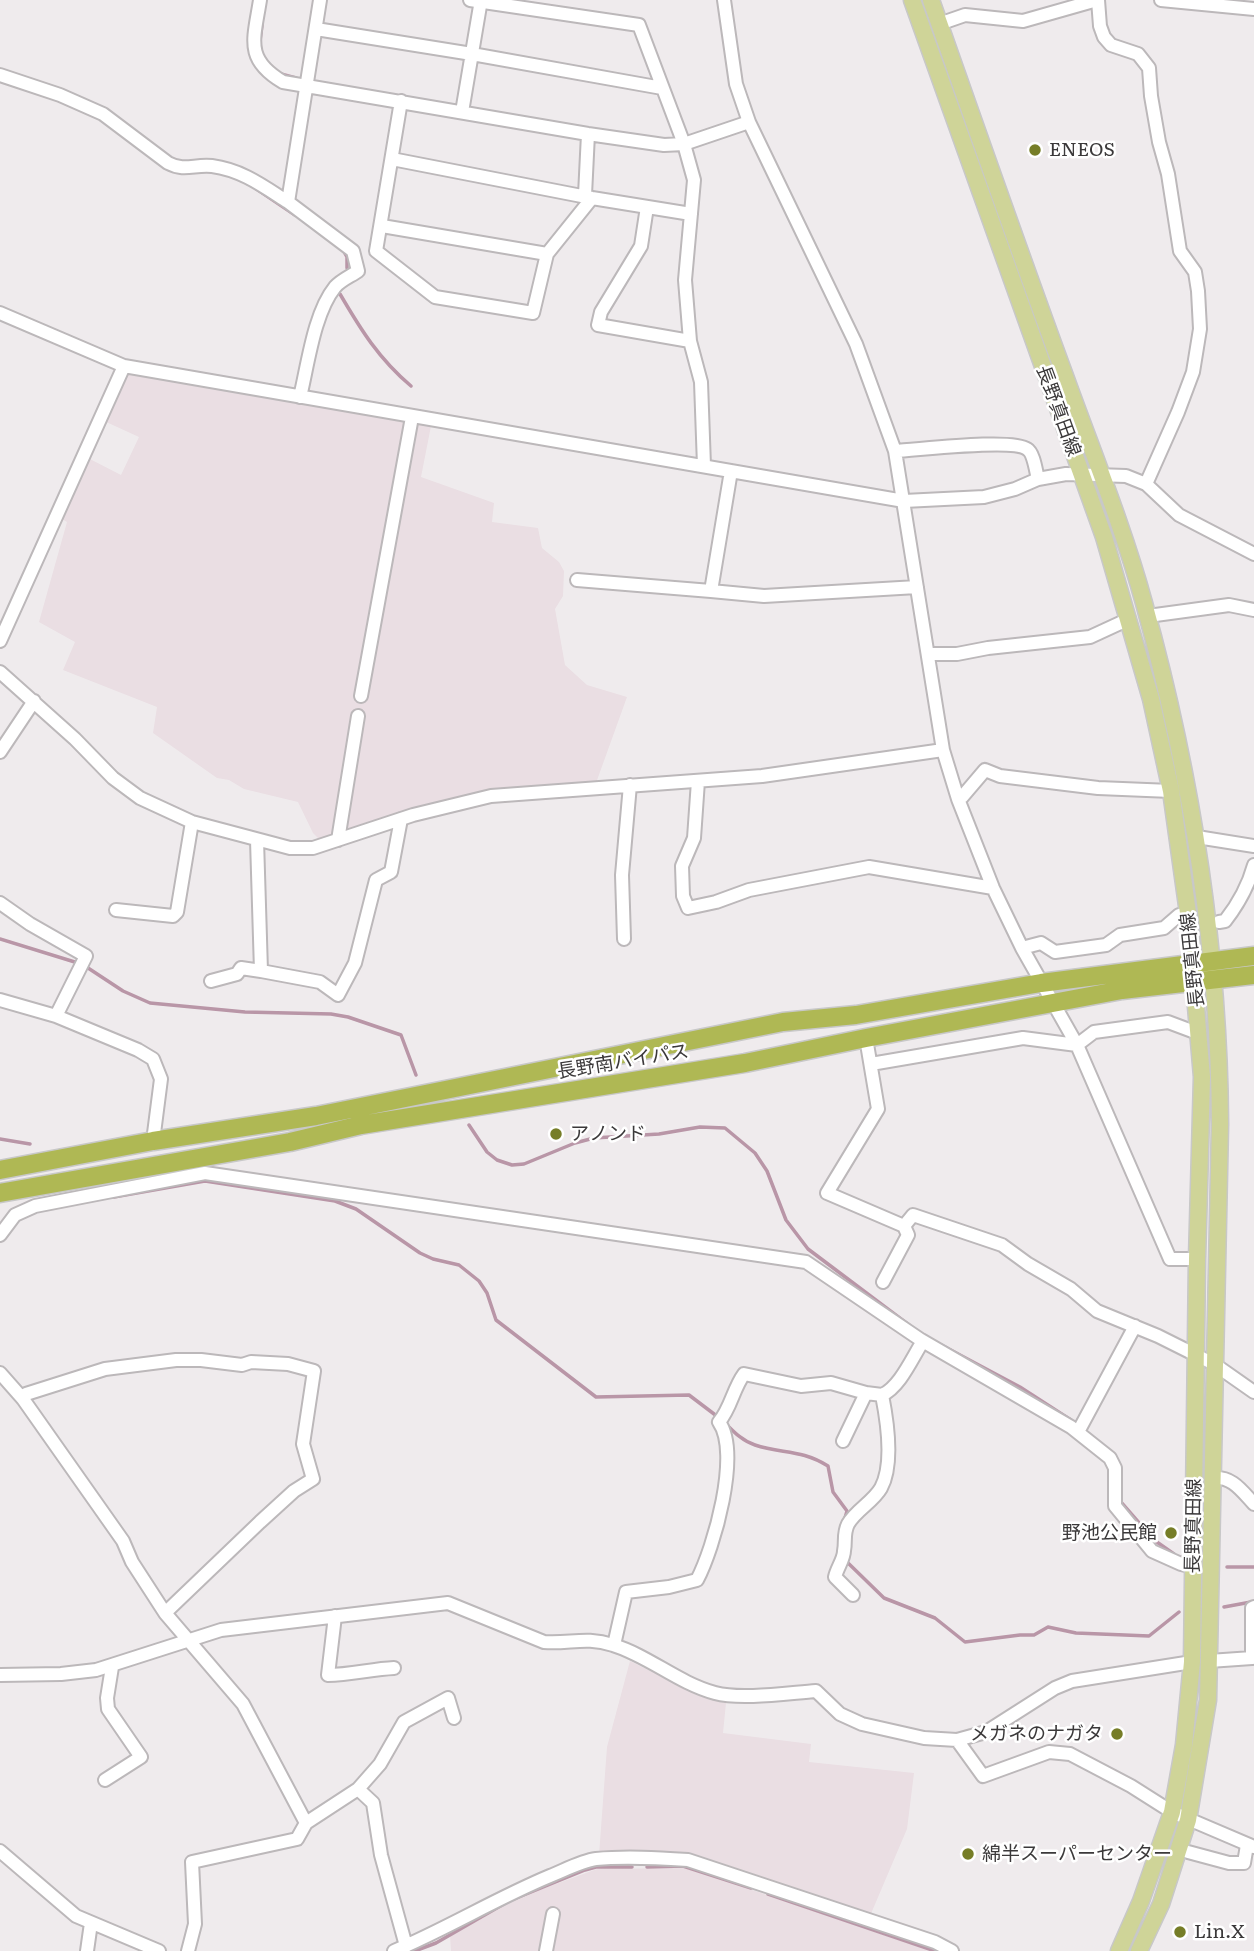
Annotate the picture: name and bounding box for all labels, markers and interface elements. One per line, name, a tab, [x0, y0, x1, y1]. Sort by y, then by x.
place label: ENEOS	[1049, 139, 1115, 161]
marker: ENEOS	[1027, 142, 1043, 158]
street label: 長野真田線	[1031, 362, 1085, 460]
street label: 長野真田線	[1177, 912, 1209, 1008]
street label: 長野南バイパス	[556, 1040, 690, 1084]
place label: アノンド	[570, 1123, 646, 1145]
marker: アノンド	[548, 1126, 564, 1142]
street label: 長野真田線	[1182, 1478, 1206, 1574]
place label: 野池公民館	[1062, 1522, 1157, 1544]
marker: 野池公民館	[1163, 1525, 1179, 1541]
place label: メガネのナガタ	[970, 1723, 1103, 1745]
marker: メガネのナガタ	[1109, 1726, 1125, 1742]
place label: 綿半スーパーセンター	[982, 1843, 1172, 1865]
marker: 綿半スーパーセンター	[960, 1846, 976, 1862]
place label: Lin.X	[1194, 1921, 1245, 1943]
marker: Lin.X	[1172, 1924, 1188, 1940]

